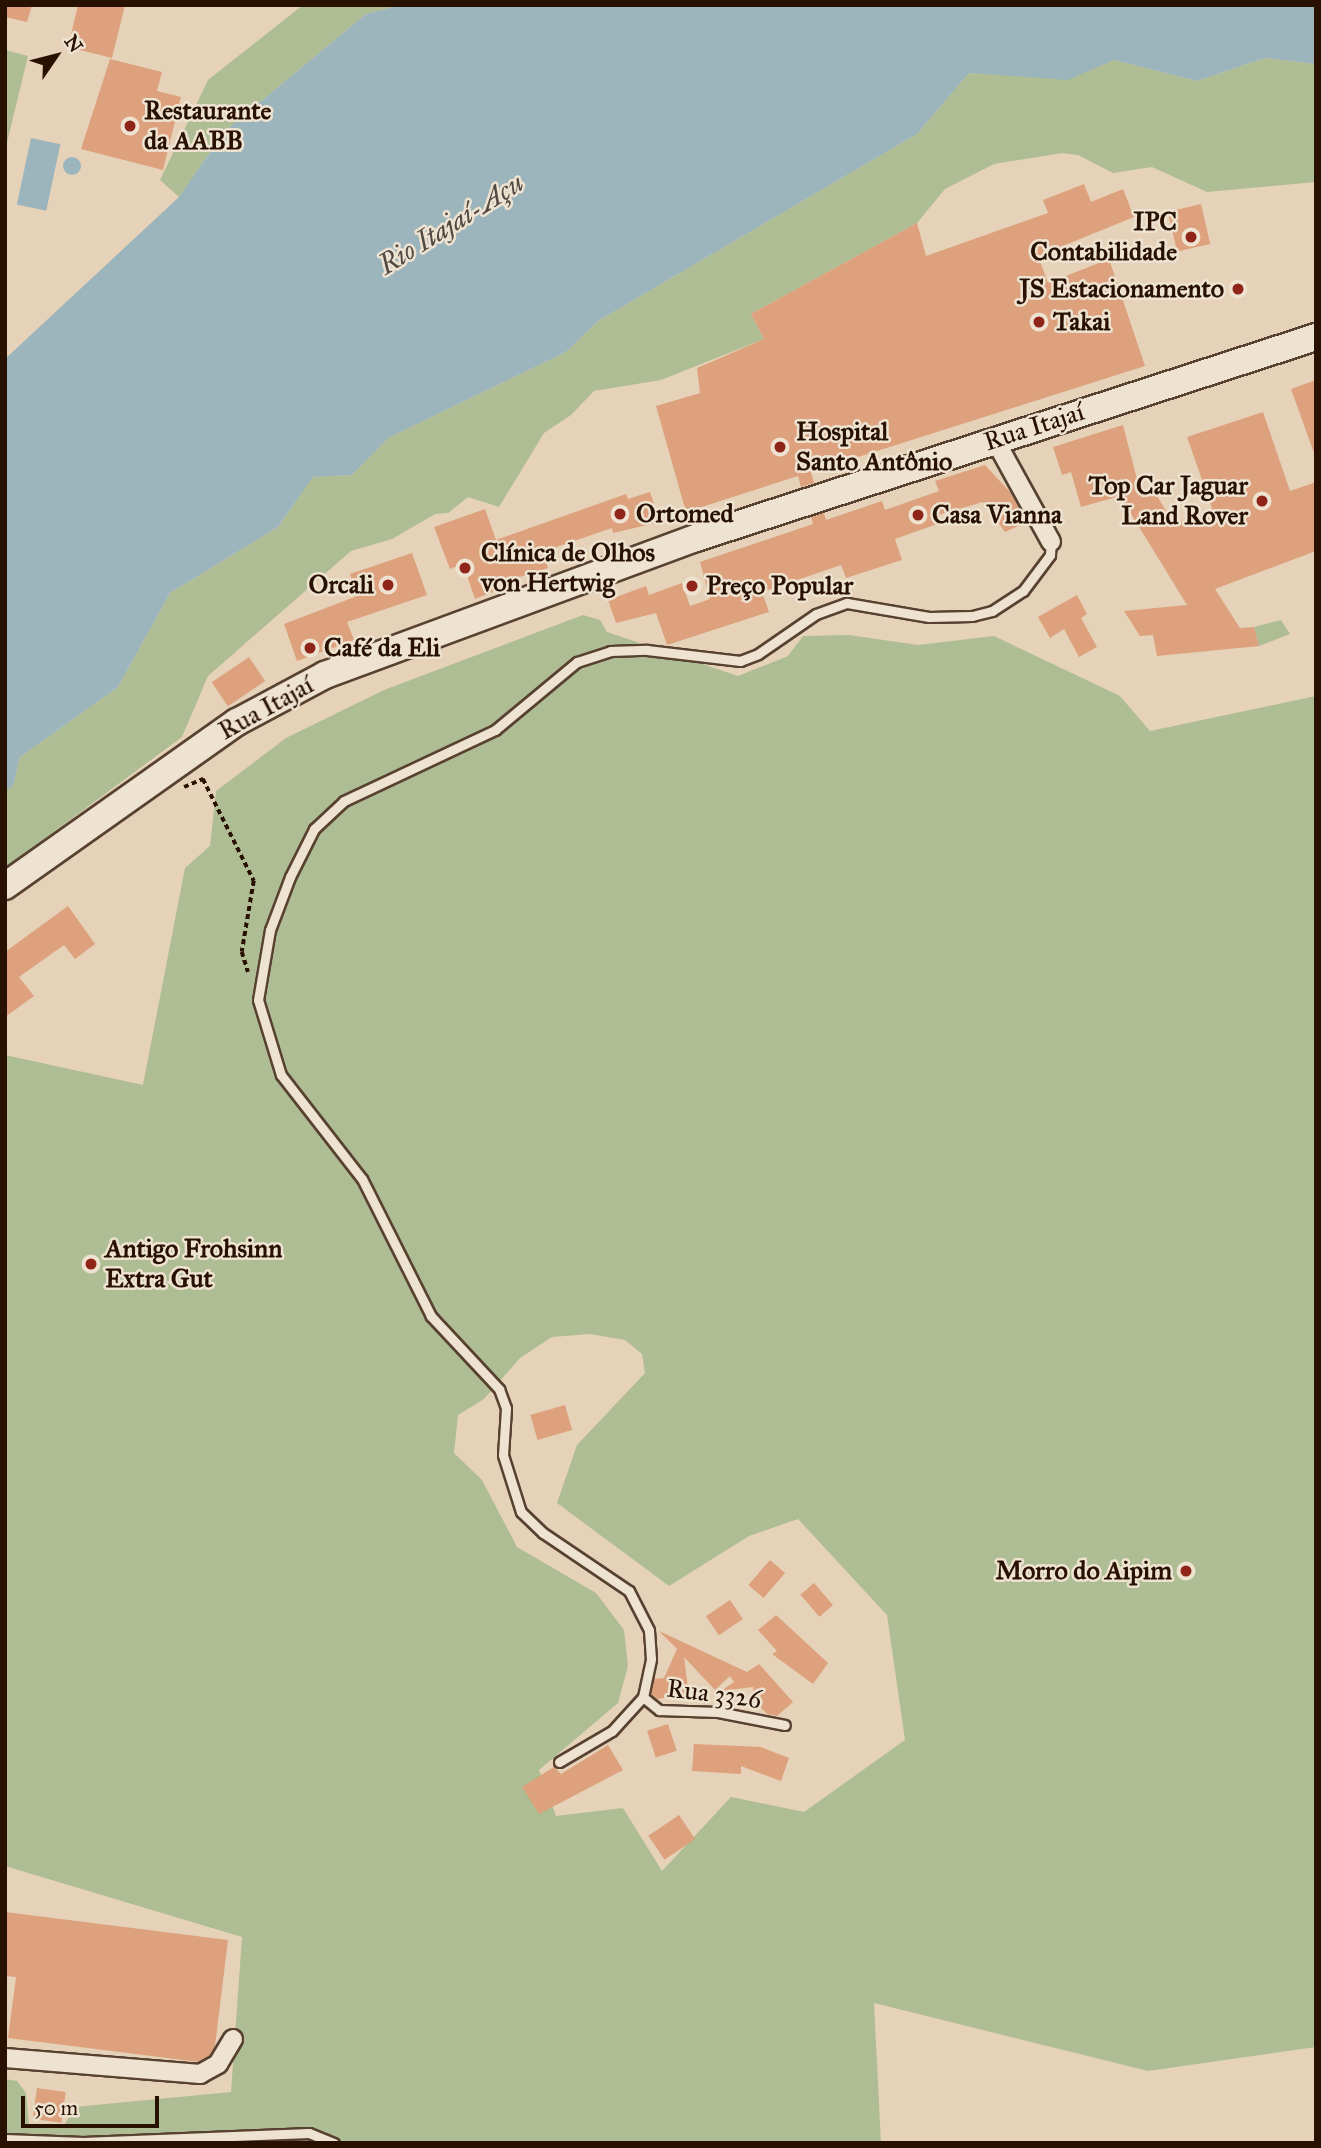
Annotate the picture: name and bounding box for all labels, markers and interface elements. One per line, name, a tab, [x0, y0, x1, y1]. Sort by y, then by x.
north arrow	[21, 21, 91, 91]
text: N	[60, 30, 88, 57]
place label: Restaurante da AABB	[144, 95, 271, 156]
marker: Restaurante da AABB	[122, 118, 138, 134]
water label: Rio Itajaí-Açu	[372, 166, 530, 282]
place label: IPC Contabilidade	[1030, 206, 1177, 268]
marker: IPC Contabilidade	[1183, 229, 1199, 245]
place label: JS Estacionamento	[1019, 273, 1224, 305]
marker: JS Estacionamento	[1230, 281, 1246, 297]
place label: Takai	[1053, 306, 1110, 338]
marker: Takai	[1031, 314, 1047, 330]
street label: Rua Itajaí	[980, 396, 1088, 458]
place label: Hospital Santo Antônio	[796, 416, 952, 478]
marker: Hospital Santo Antônio	[770, 437, 790, 457]
place label: Top Car Jaguar Land Rover	[1089, 470, 1248, 532]
marker: Top Car Jaguar Land Rover	[1254, 493, 1270, 509]
place label: Ortomed	[636, 498, 734, 530]
place label: Casa Vianna	[932, 499, 1062, 531]
marker: Ortomed	[610, 504, 630, 524]
marker: Casa Vianna	[910, 507, 926, 523]
place label: Clínica de Olhos von Hertwig	[481, 537, 655, 598]
marker: Clínica de Olhos von Hertwig	[455, 558, 475, 578]
place label: Orcali	[308, 569, 374, 601]
place label: Preço Popular	[706, 570, 853, 602]
marker: Orcali	[380, 577, 396, 593]
marker: Preço Popular	[684, 578, 700, 594]
place label: Café da Eli	[324, 632, 440, 664]
marker: Café da Eli	[302, 640, 318, 656]
street label: Rua Itajaí	[213, 669, 319, 747]
place label: Antigo Frohsinn Extra Gut	[105, 1233, 282, 1294]
marker: Antigo Frohsinn Extra Gut	[83, 1256, 99, 1272]
place label: Morro do Aipim	[995, 1555, 1172, 1587]
marker: Morro do Aipim	[1178, 1563, 1194, 1579]
street label: Rua 3326	[665, 1673, 763, 1715]
scale bar	[24, 2082, 163, 2126]
text: 50 m	[34, 2095, 78, 2121]

